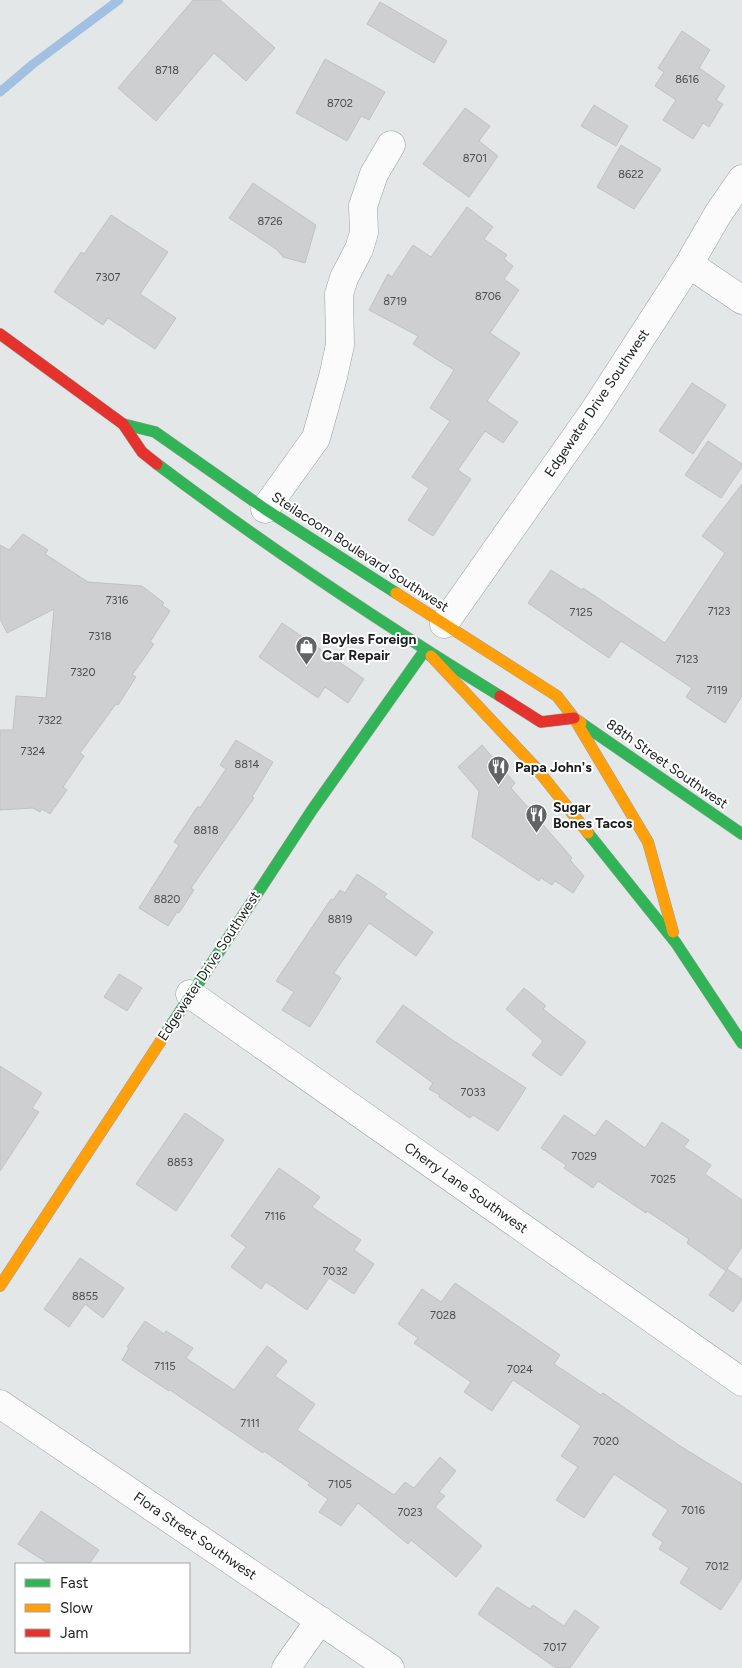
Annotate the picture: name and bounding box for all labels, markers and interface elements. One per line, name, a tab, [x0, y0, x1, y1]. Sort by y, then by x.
house number: 8718	[155, 64, 179, 77]
house number: 8616	[675, 73, 699, 86]
house number: 8702	[327, 97, 353, 110]
house number: 8701	[463, 152, 487, 165]
house number: 8622	[618, 168, 644, 181]
house number: 8726	[257, 215, 283, 228]
house number: 7307	[96, 271, 121, 284]
house number: 8706	[475, 290, 501, 303]
house number: 8719	[383, 295, 407, 308]
street label: Edgewater Drive Southwest	[541, 326, 653, 480]
street label: Steilacoom Boulevard Southwest	[268, 488, 452, 616]
house number: 7316	[106, 594, 128, 607]
house number: 7123	[708, 605, 730, 618]
house number: 7125	[570, 606, 592, 619]
house number: 7318	[88, 630, 112, 643]
place label: Boyles Foreign Car Repair	[322, 631, 416, 664]
shop icon: Boyles Foreign Car Repair	[294, 635, 318, 666]
house number: 7123	[676, 653, 698, 666]
house number: 7320	[70, 666, 96, 679]
house number: 7119	[706, 684, 728, 697]
house number: 7322	[38, 714, 62, 727]
street label: 88th Street Southwest	[603, 716, 731, 812]
house number: 7324	[21, 745, 46, 758]
restaurant icon: Papa John's	[487, 755, 511, 786]
house number: 8814	[235, 758, 260, 771]
place label: Papa John's	[515, 759, 592, 776]
place label: Sugar Bones Tacos	[553, 799, 633, 832]
restaurant icon: Sugar Bones Tacos	[525, 803, 549, 834]
house number: 8818	[194, 824, 219, 837]
street label: Edgewater Drive Southwest	[154, 888, 264, 1044]
house number: 8820	[154, 893, 180, 906]
house number: 8819	[328, 913, 352, 926]
house number: 7033	[461, 1086, 485, 1099]
street label: Cherry Lane Southwest	[401, 1139, 531, 1237]
house number: 7029	[571, 1150, 597, 1163]
house number: 8853	[167, 1156, 193, 1169]
house number: 7025	[650, 1173, 676, 1186]
house number: 7116	[264, 1210, 286, 1223]
house number: 7032	[322, 1265, 348, 1278]
house number: 8855	[72, 1290, 98, 1303]
house number: 7028	[430, 1309, 456, 1322]
house number: 7115	[154, 1360, 176, 1373]
house number: 7024	[507, 1363, 533, 1376]
house number: 7111	[240, 1417, 260, 1430]
house number: 7020	[593, 1435, 619, 1448]
house number: 7105	[328, 1478, 352, 1491]
street label: Flora Street Southwest	[130, 1489, 260, 1583]
house number: 7016	[681, 1504, 705, 1517]
house number: 7023	[397, 1506, 423, 1519]
house number: 7012	[705, 1560, 729, 1573]
legend	[15, 1563, 190, 1653]
text: Fast	[60, 1574, 89, 1592]
text: Slow	[60, 1599, 93, 1617]
text: Jam	[60, 1624, 88, 1642]
house number: 7017	[543, 1641, 567, 1654]

